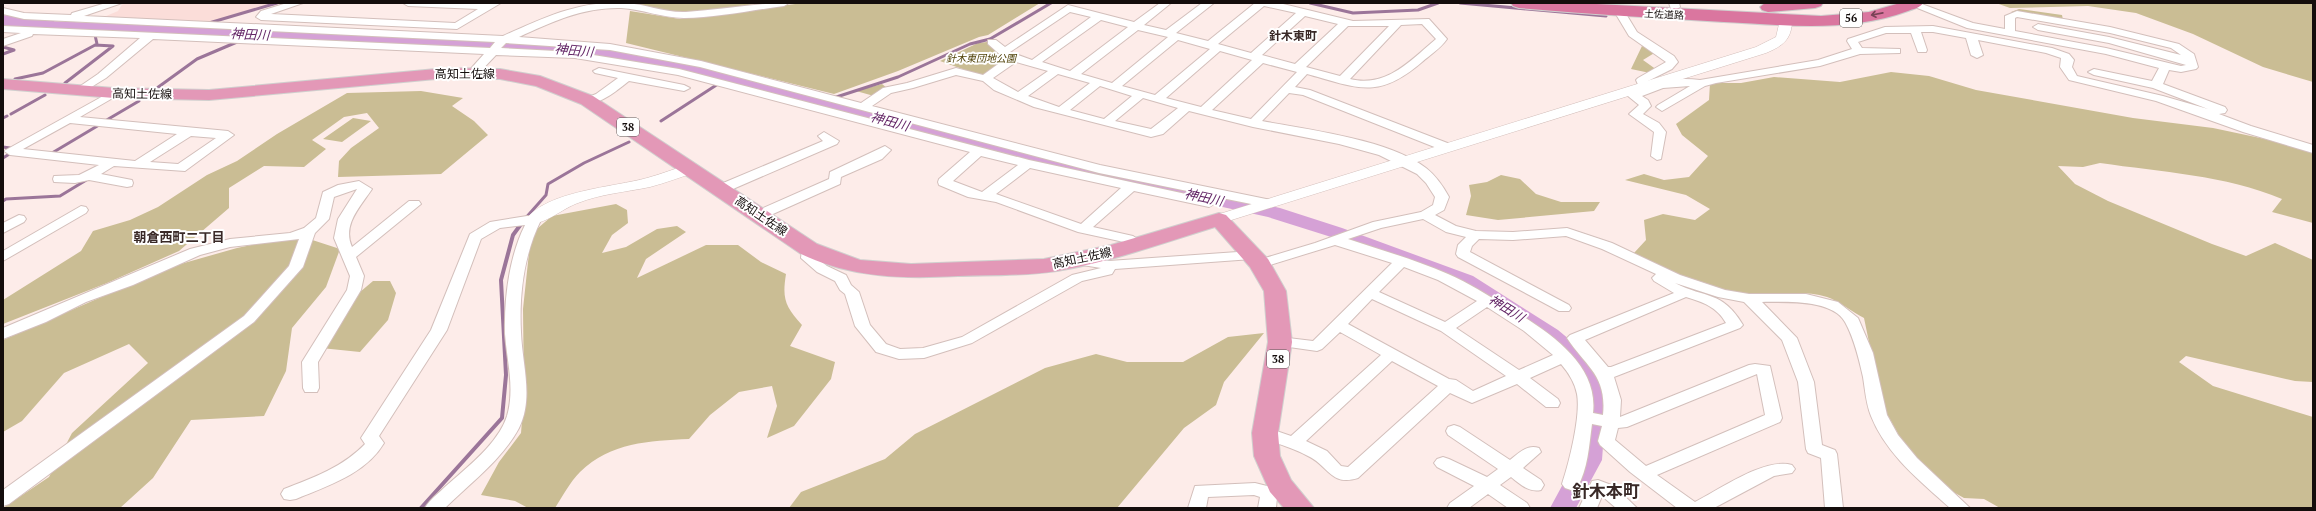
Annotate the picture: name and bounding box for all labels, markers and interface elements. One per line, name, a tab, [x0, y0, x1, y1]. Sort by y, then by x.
street label: 土佐道路	[1644, 7, 1684, 22]
road number: 56	[1840, 9, 1862, 27]
one-way arrow	[1871, 11, 1884, 19]
water label: 神田川	[230, 24, 272, 44]
district label: 針木東町	[1269, 28, 1317, 43]
water label: 神田川	[554, 39, 596, 61]
park label: 針木東団地公園	[946, 52, 1018, 65]
street label: 高知土佐線	[435, 66, 495, 81]
street label: 高知土佐線	[112, 85, 172, 102]
water label: 神田川	[869, 107, 913, 135]
road number: 38	[617, 118, 639, 136]
water label: 神田川	[1183, 184, 1227, 210]
street label: 高知土佐線	[732, 193, 790, 239]
district label: 朝倉西町二丁目	[133, 228, 225, 246]
street label: 高知土佐線	[1051, 244, 1113, 271]
water label: 神田川	[1486, 290, 1530, 327]
road number: 38	[1267, 350, 1289, 368]
district label: 針木本町	[1572, 479, 1640, 502]

